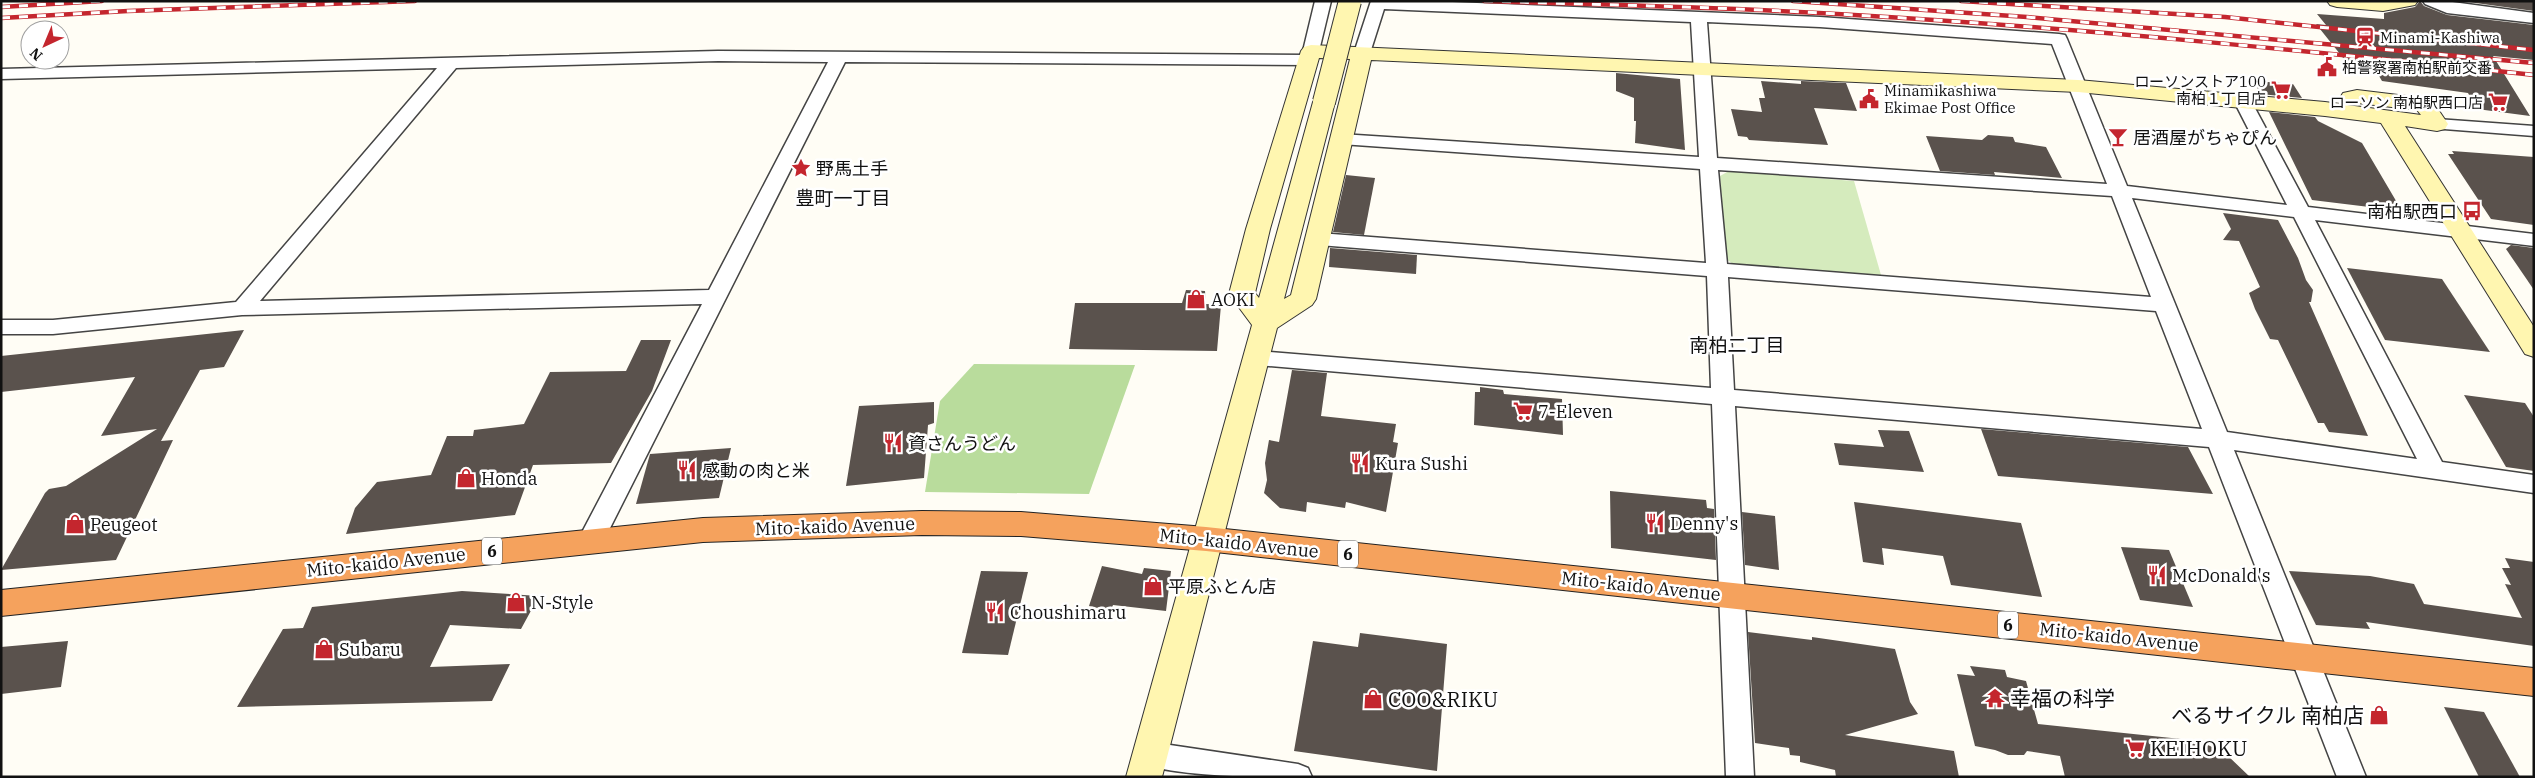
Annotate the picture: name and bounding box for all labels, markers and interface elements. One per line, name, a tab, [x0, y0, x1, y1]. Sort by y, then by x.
north arrow	[20, 20, 70, 70]
station icon: Minami-Kashiwa	[2354, 26, 2376, 48]
place label: Minami-Kashiwa	[2380, 28, 2500, 47]
text: N	[26, 44, 46, 65]
public building icon: 柏警察署南柏駅前交番	[2316, 56, 2338, 78]
place label: 柏警察署南柏駅前交番	[2342, 58, 2492, 77]
place label: ローソンストア100 南柏１丁目店	[2134, 72, 2266, 108]
supermarket icon: ローソンストア100 南柏１丁目店	[2270, 79, 2292, 101]
place label: Minamikashiwa Ekimae Post Office	[1884, 81, 2016, 117]
public building icon: Minamikashiwa Ekimae Post Office	[1858, 88, 1880, 110]
supermarket icon: ローソン 南柏駅西口店	[2487, 91, 2509, 113]
place label: ローソン 南柏駅西口店	[2330, 93, 2483, 112]
bar icon: 居酒屋がちゃぴん	[2107, 126, 2129, 148]
place label: 居酒屋がちゃぴん	[2133, 126, 2277, 149]
place icon: 野馬土手	[790, 157, 812, 179]
place label: 野馬土手	[816, 157, 888, 180]
district label: 豊町一丁目	[795, 186, 891, 210]
place label: 南柏駅西口	[2367, 200, 2457, 223]
bus stop icon: 南柏駅西口	[2461, 200, 2483, 222]
shop icon: AOKI	[1185, 288, 1207, 310]
place label: AOKI	[1211, 288, 1255, 311]
district label: 南柏二丁目	[1689, 333, 1785, 357]
supermarket icon: 7-Eleven	[1512, 400, 1534, 422]
place label: 7-Eleven	[1538, 400, 1613, 423]
restaurant icon: 資さんうどん	[882, 432, 904, 454]
place label: 資さんうどん	[908, 432, 1016, 455]
restaurant icon: Kura Sushi	[1349, 452, 1371, 474]
place label: Kura Sushi	[1375, 452, 1468, 475]
restaurant icon: 感動の肉と米	[676, 459, 698, 481]
place label: 感動の肉と米	[702, 459, 810, 482]
shop icon: Honda	[455, 467, 477, 489]
place label: Honda	[481, 467, 538, 490]
street label: Mito-kaido Avenue	[755, 512, 915, 540]
restaurant icon: Denny's	[1644, 512, 1666, 534]
place label: Denny's	[1670, 512, 1738, 535]
shop icon: Peugeot	[64, 513, 86, 535]
place label: Peugeot	[90, 513, 158, 536]
street label: Mito-kaido Avenue	[1158, 523, 1320, 563]
road number: 6	[482, 538, 502, 564]
road number: 6	[1338, 540, 1358, 568]
street label: Mito-kaido Avenue	[305, 542, 467, 582]
restaurant icon: McDonald's	[2146, 564, 2168, 586]
place label: McDonald's	[2172, 564, 2271, 587]
street label: Mito-kaido Avenue	[1560, 566, 1722, 606]
shop icon: 平原ふとん店	[1142, 575, 1164, 597]
place label: 平原ふとん店	[1168, 575, 1276, 598]
shop icon: N-Style	[505, 591, 527, 613]
place label: N-Style	[531, 591, 593, 614]
restaurant icon: Choushimaru	[984, 601, 1006, 623]
place label: Choushimaru	[1010, 601, 1126, 624]
road number: 6	[1998, 612, 2018, 638]
street label: Mito-kaido Avenue	[2038, 617, 2200, 657]
shop icon: Subaru	[313, 638, 335, 660]
place label: Subaru	[339, 638, 401, 661]
place label: 幸福の科学	[2010, 684, 2115, 712]
place label: COO&RIKU	[1388, 685, 1498, 713]
temple icon: 幸福の科学	[1984, 687, 2006, 709]
shop icon: COO&RIKU	[1362, 688, 1384, 710]
place label: べるサイクル 南柏店	[2171, 701, 2364, 729]
shop icon: べるサイクル 南柏店	[2368, 704, 2390, 726]
place label: KEIHOKU	[2150, 734, 2247, 762]
supermarket icon: KEIHOKU	[2124, 737, 2146, 759]

